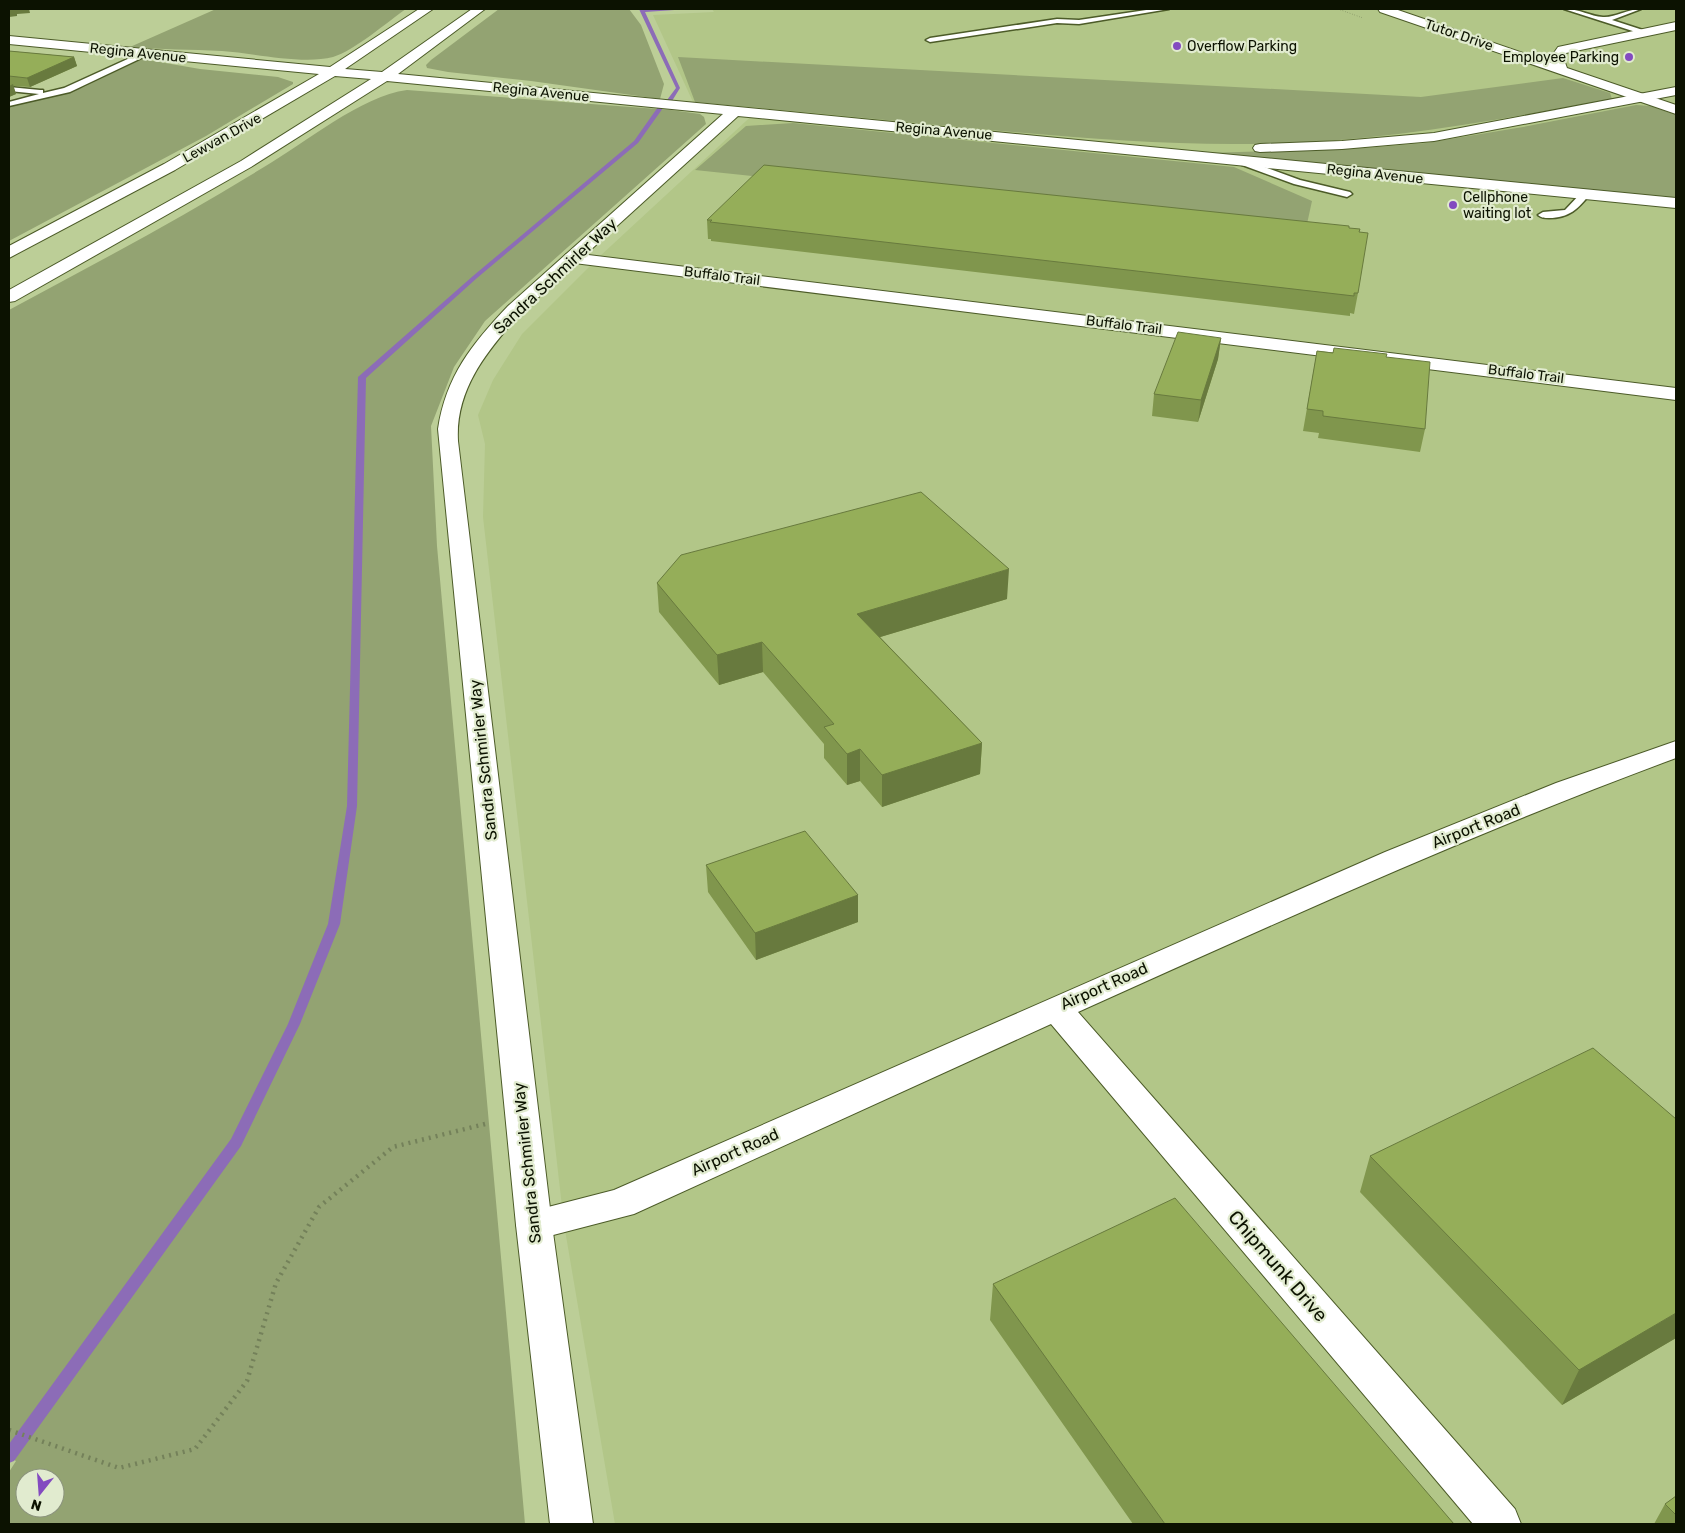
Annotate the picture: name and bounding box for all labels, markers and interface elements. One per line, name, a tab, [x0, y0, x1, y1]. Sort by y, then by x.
street label: Tutor Drive	[1423, 15, 1496, 55]
place label: Overflow Parking	[1187, 38, 1297, 55]
street label: Regina Avenue	[89, 39, 187, 67]
marker: Overflow Parking	[1171, 40, 1183, 52]
place label: Employee Parking	[1503, 49, 1619, 66]
marker: Employee Parking	[1623, 51, 1635, 63]
street label: Regina Avenue	[492, 78, 590, 106]
street label: Lewvan Drive	[180, 109, 264, 167]
street label: Regina Avenue	[895, 118, 993, 144]
street label: Regina Avenue	[1326, 160, 1424, 188]
place label: Cellphone waiting lot	[1463, 189, 1532, 222]
marker: Cellphone waiting lot	[1447, 199, 1459, 211]
street label: Sandra Schmirler Way	[489, 214, 621, 338]
street label: Buffalo Trail	[683, 263, 761, 289]
street label: Buffalo Trail	[1085, 312, 1163, 338]
street label: Buffalo Trail	[1487, 361, 1565, 387]
street label: Sandra Schmirler Way	[465, 678, 501, 841]
street label: Airport Road	[1429, 800, 1523, 852]
street label: Airport Road	[1057, 958, 1151, 1014]
street label: Sandra Schmirler Way	[509, 1081, 545, 1244]
street label: Airport Road	[688, 1124, 782, 1180]
street label: Chipmunk Drive	[1223, 1206, 1333, 1326]
north arrow	[15, 1468, 65, 1518]
text: N	[29, 1495, 44, 1515]

